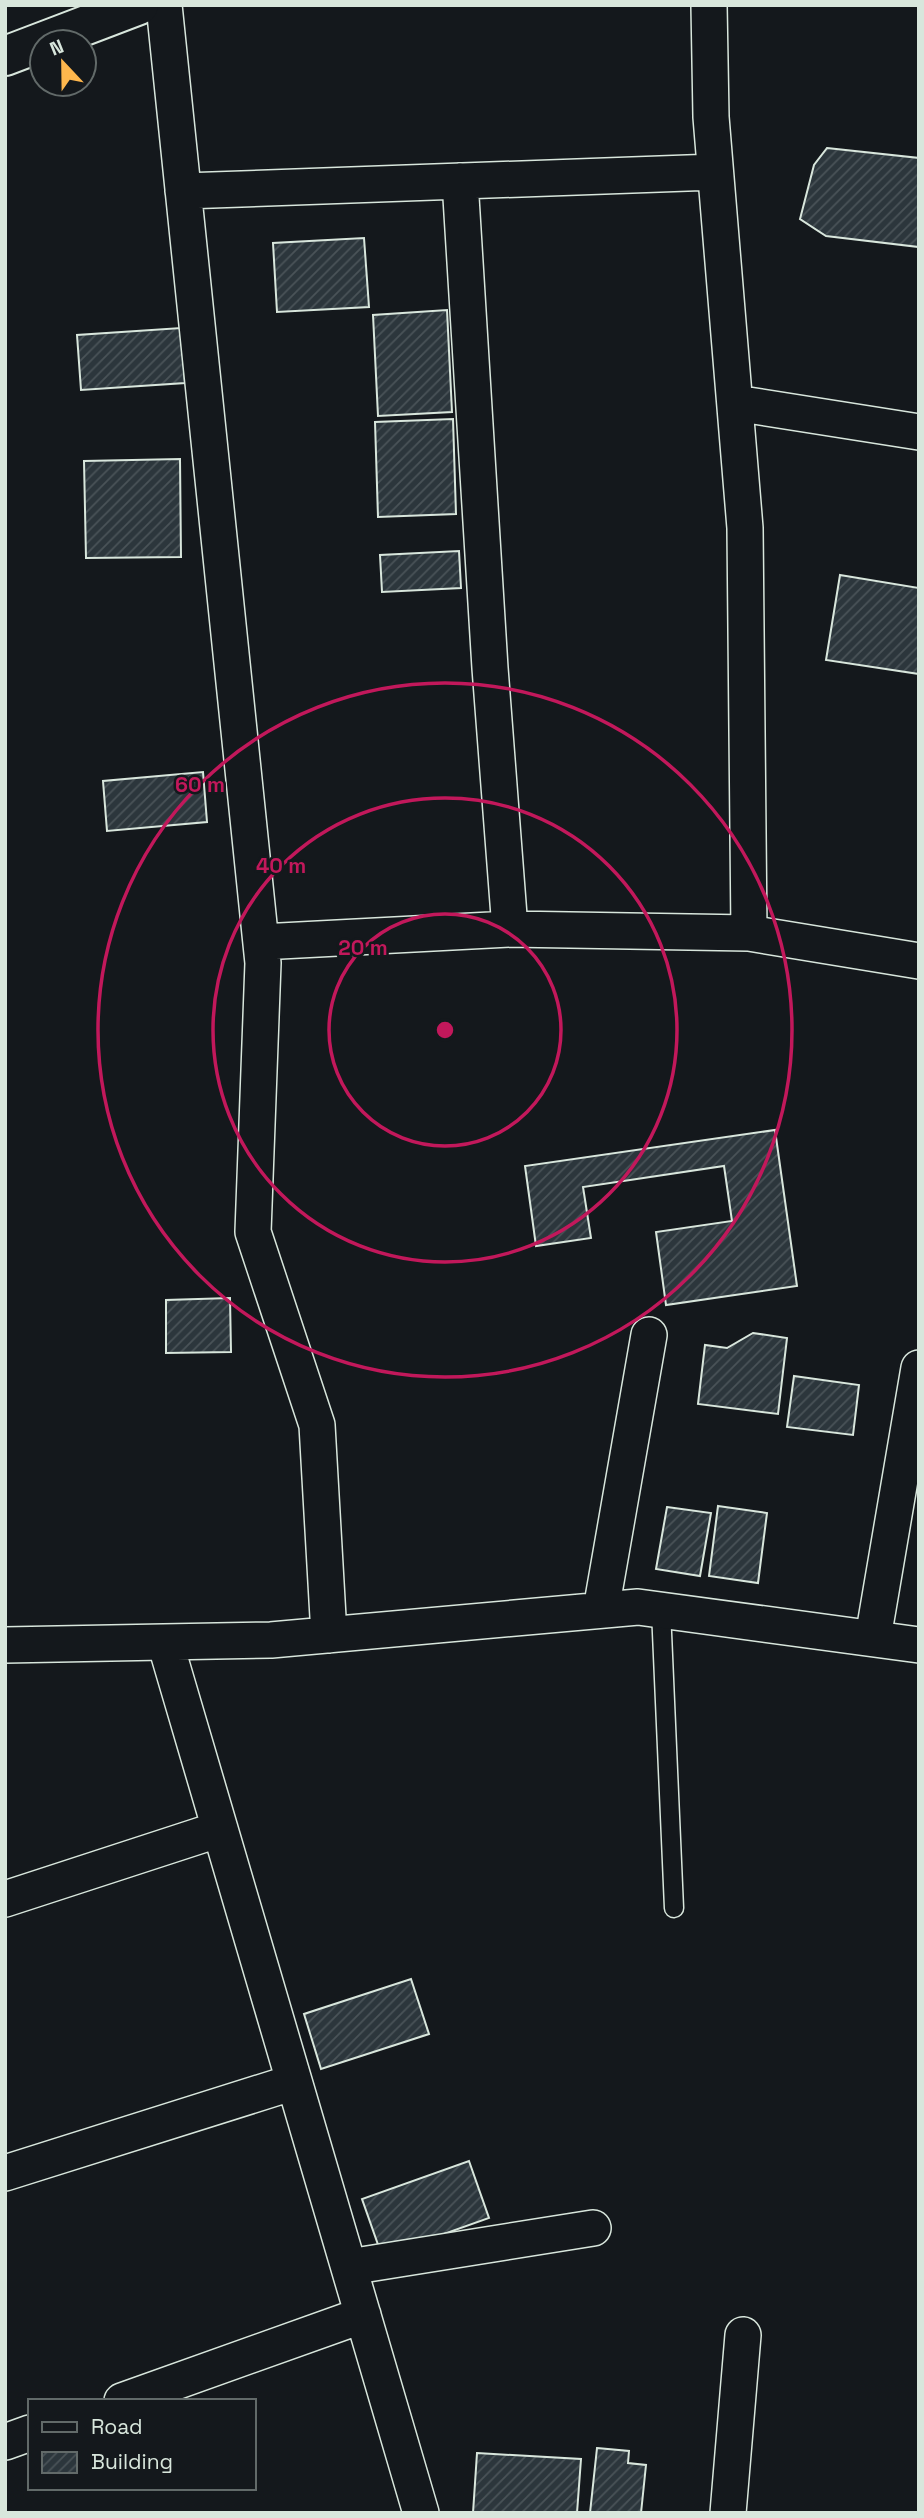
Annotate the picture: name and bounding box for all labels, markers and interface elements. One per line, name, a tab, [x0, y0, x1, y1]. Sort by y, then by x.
north arrow	[28, 28, 98, 98]
text: N	[46, 34, 67, 62]
text: 60 m	[175, 771, 225, 798]
text: 40 m	[256, 852, 306, 879]
text: 20 m	[338, 934, 388, 961]
centre of rings	[433, 1018, 457, 1042]
legend	[28, 2399, 256, 2490]
text: Road	[91, 2413, 143, 2440]
text: Building	[91, 2448, 173, 2475]

